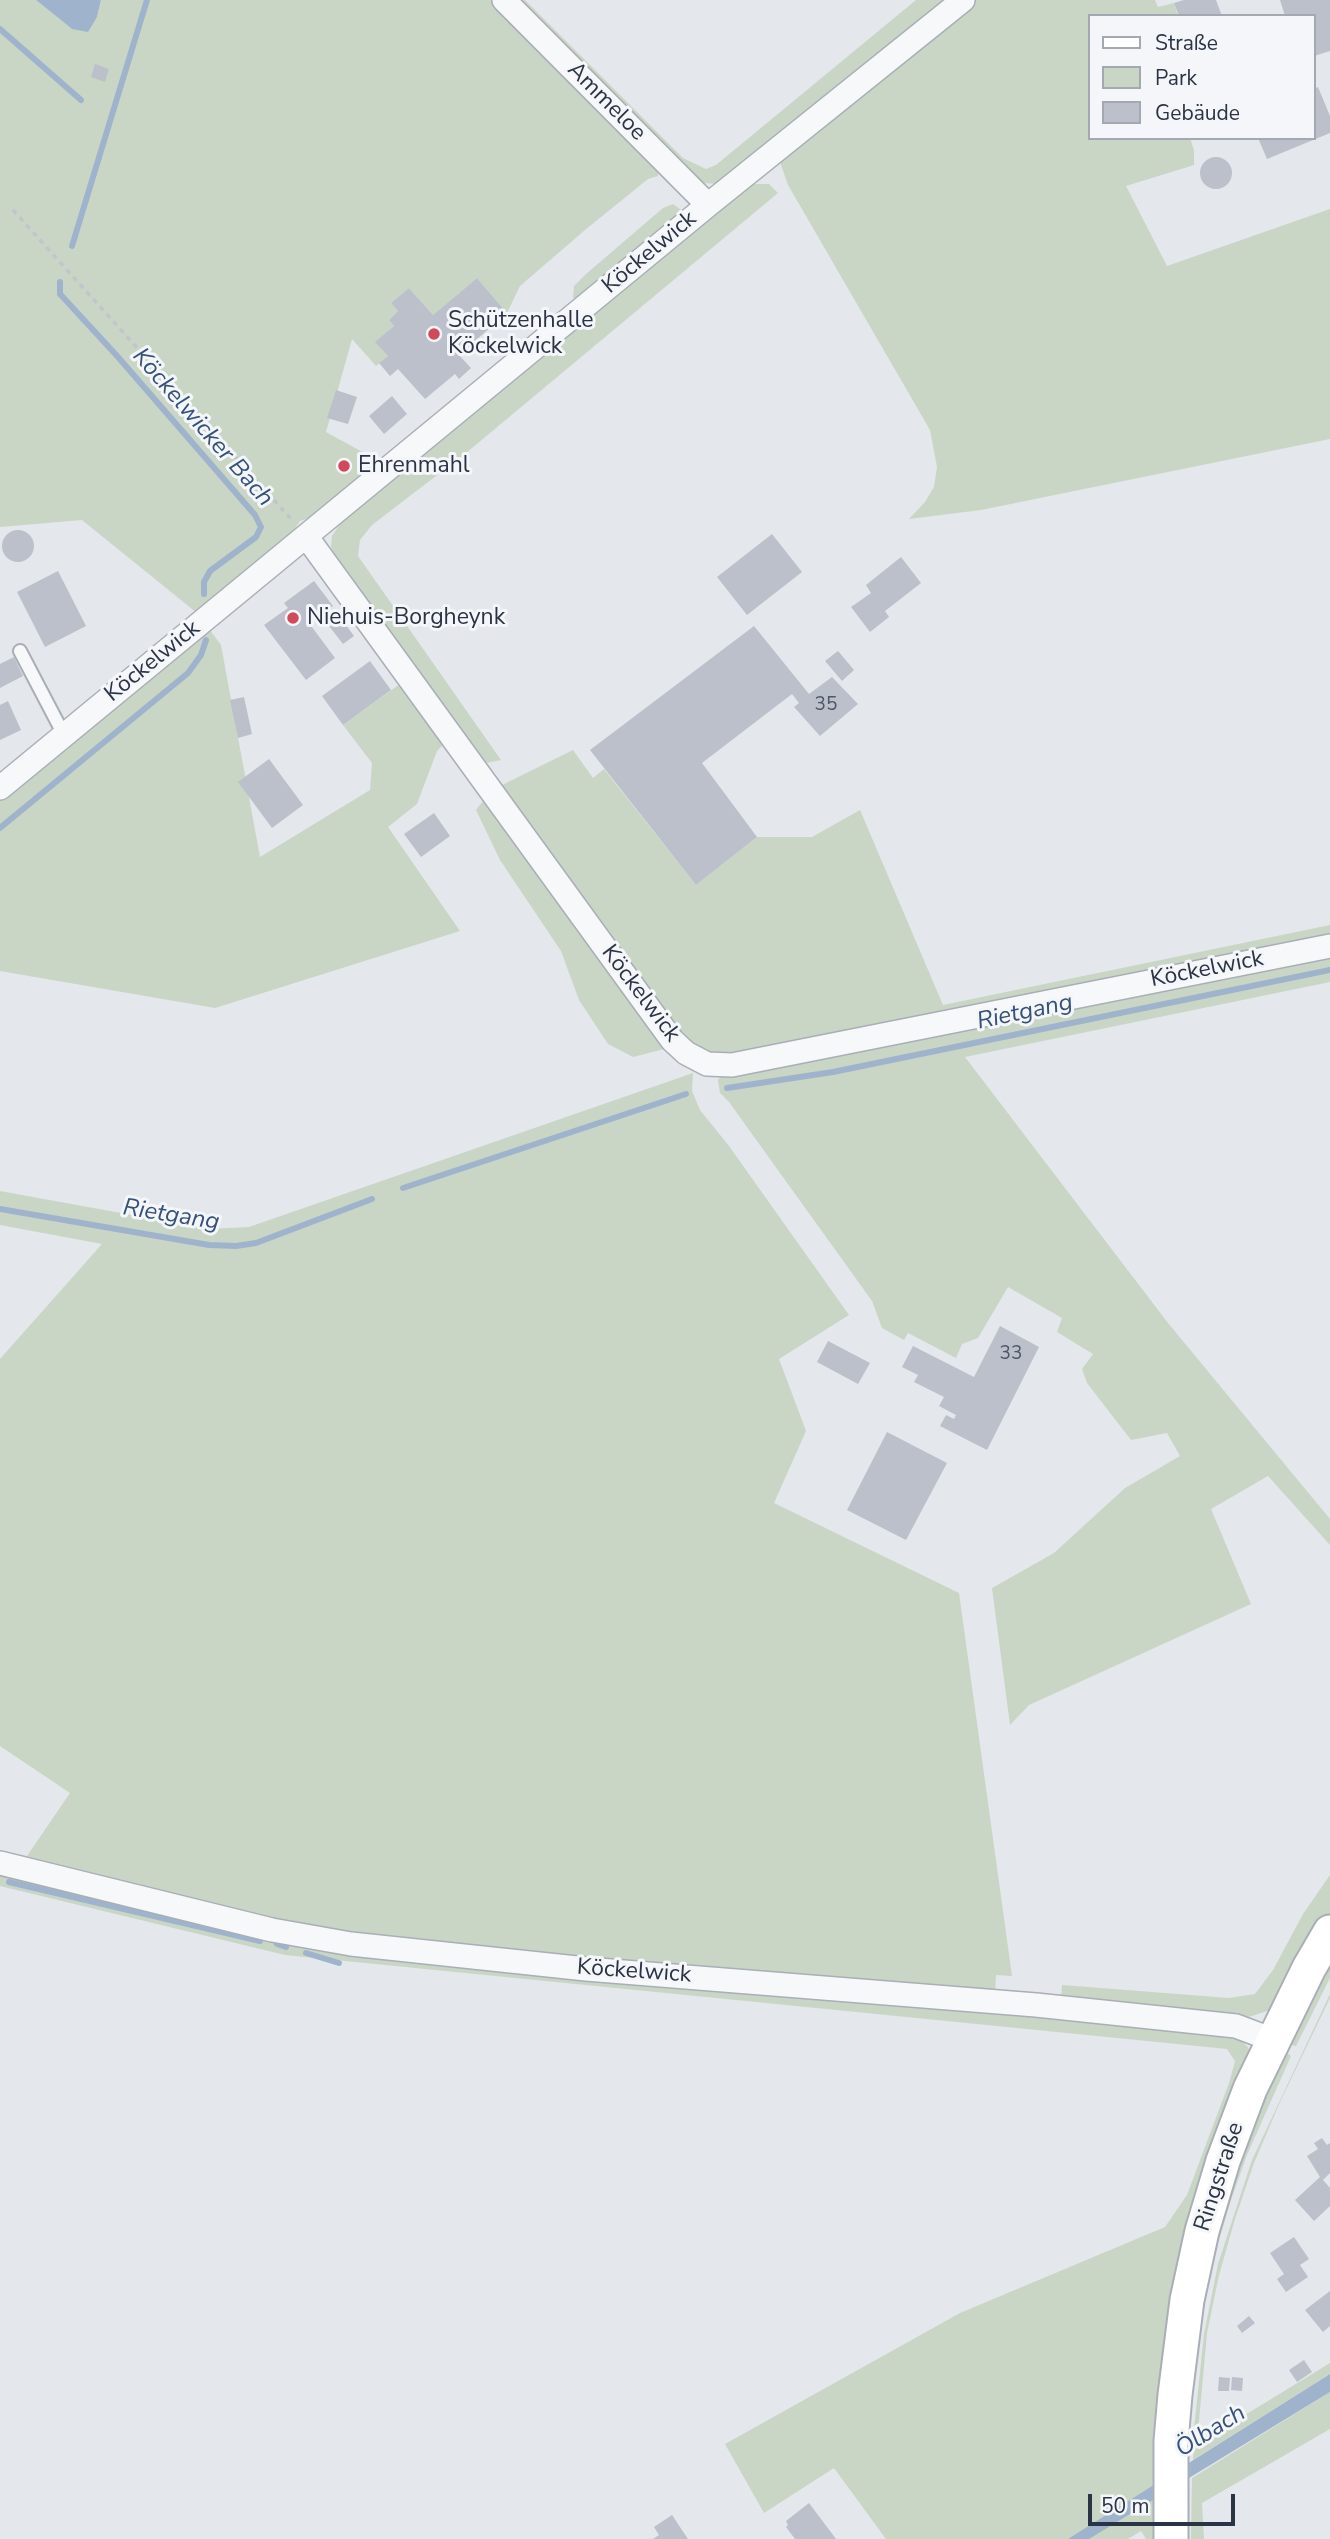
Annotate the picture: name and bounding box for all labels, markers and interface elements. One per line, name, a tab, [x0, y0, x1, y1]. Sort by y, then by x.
legend	[1088, 14, 1316, 140]
text: Straße	[1155, 29, 1218, 57]
street label: Ammeloe	[561, 57, 651, 147]
text: Park	[1155, 64, 1197, 92]
text: Gebäude	[1155, 99, 1240, 127]
street label: Köckelwick	[597, 206, 703, 300]
place label: Schützenhalle Köckelwick	[448, 307, 594, 361]
marker: Schützenhalle Köckelwick	[426, 326, 442, 342]
water label: Köckelwicker Bach	[125, 343, 279, 513]
place label: Ehrenmahl	[358, 452, 470, 480]
marker: Ehrenmahl	[336, 458, 352, 474]
place label: Niehuis-Borgheynk	[307, 604, 505, 632]
marker: Niehuis-Borgheynk	[285, 610, 301, 626]
street label: Köckelwick	[100, 615, 206, 709]
house number: 35	[815, 694, 837, 716]
street label: Köckelwick	[595, 940, 685, 1048]
street label: Köckelwick	[1148, 946, 1266, 994]
water label: Rietgang	[974, 989, 1076, 1037]
water label: Rietgang	[121, 1194, 221, 1238]
house number: 33	[1000, 1343, 1022, 1365]
street label: Köckelwick	[576, 1954, 692, 1990]
street label: Ringstraße	[1189, 2119, 1251, 2235]
water label: Ölbach	[1171, 2399, 1251, 2465]
scale bar	[1092, 2480, 1239, 2524]
text: 50 m	[1101, 2492, 1150, 2520]

